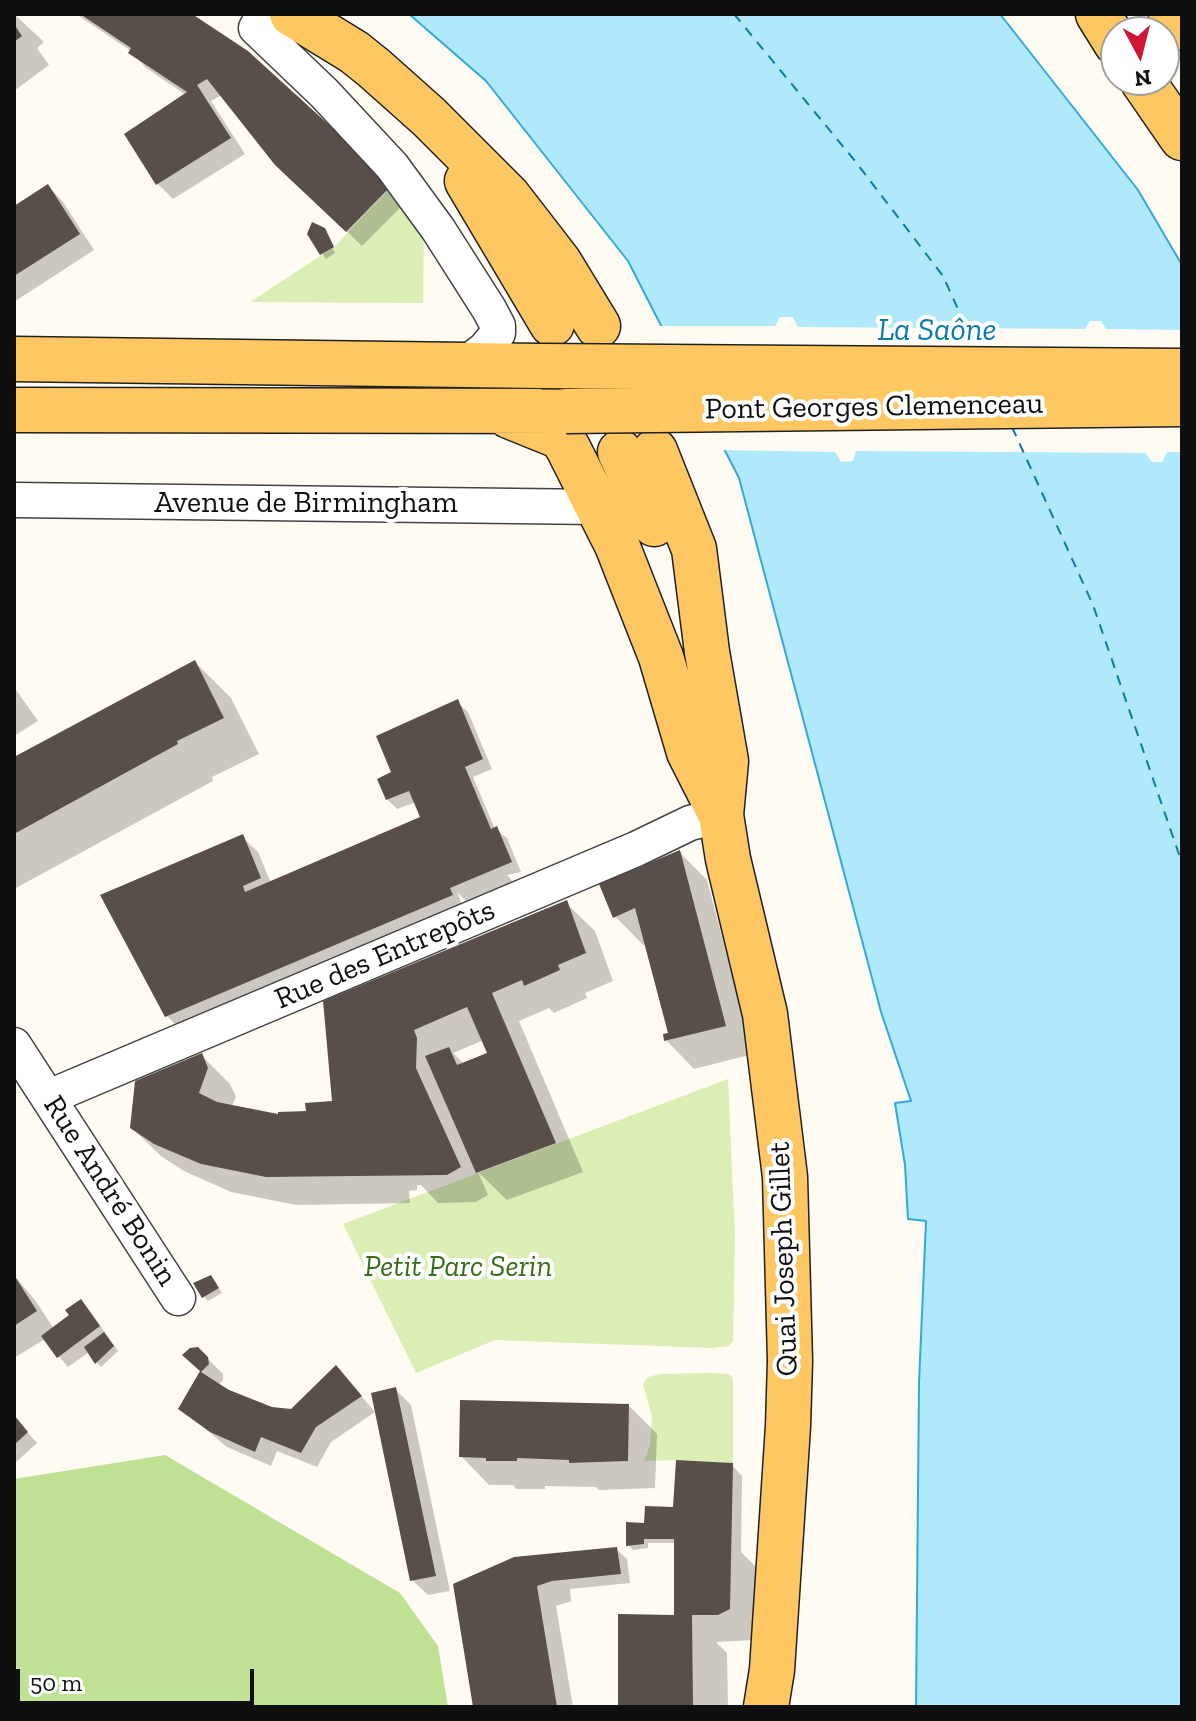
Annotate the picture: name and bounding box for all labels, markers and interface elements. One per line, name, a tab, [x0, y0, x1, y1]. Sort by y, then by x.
north arrow	[1100, 16, 1180, 96]
text: N	[1133, 64, 1153, 93]
water label: La Saône	[877, 312, 997, 350]
street label: Pont Georges Clemenceau	[705, 386, 1043, 428]
street label: Avenue de Birmingham	[154, 485, 458, 521]
street label: Rue des Entrepôts	[270, 892, 500, 1018]
street label: Rue André Bonin	[35, 1089, 185, 1293]
street label: Quai Joseph Gillet	[762, 1141, 806, 1377]
park label: Petit Parc Serin	[364, 1249, 552, 1285]
scale bar	[20, 1653, 258, 1703]
text: 50 m	[30, 1668, 82, 1697]

